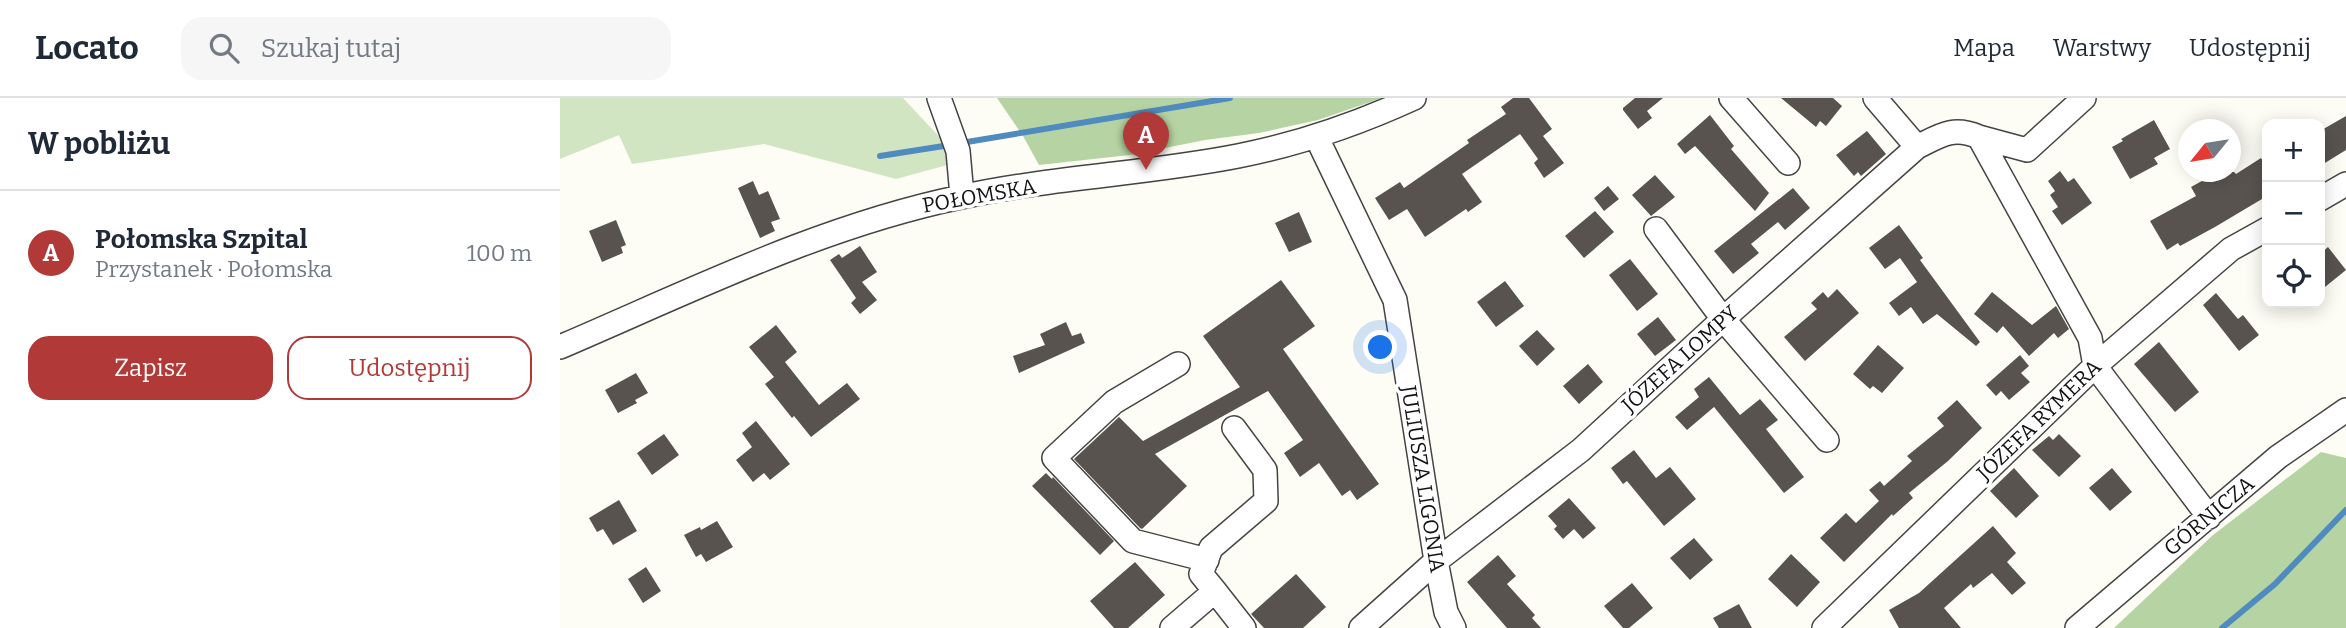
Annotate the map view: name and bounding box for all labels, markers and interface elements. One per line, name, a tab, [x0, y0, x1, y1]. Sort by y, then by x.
search box	[181, 17, 671, 80]
text: Locato	[35, 28, 139, 68]
icon: search	[205, 29, 243, 67]
text: Szukaj tutaj	[261, 33, 401, 64]
text: Mapa	[1953, 34, 2015, 62]
text: Warstwy	[2053, 34, 2151, 62]
text: Udostępnij	[2189, 34, 2311, 62]
pin: A	[1123, 112, 1169, 170]
north arrow	[2178, 119, 2241, 182]
map controls	[2262, 119, 2325, 308]
button: +	[2262, 119, 2325, 182]
text: W pobliżu	[28, 126, 170, 162]
street label: POŁOMSKA	[920, 173, 1038, 219]
button: −	[2262, 182, 2325, 245]
text: Połomska Szpital	[95, 224, 307, 255]
text: A	[43, 239, 59, 267]
text: 100 m	[467, 239, 532, 267]
button: locate	[2262, 245, 2325, 308]
text: Przystanek · Połomska	[95, 255, 332, 283]
street label: JÓZEFA LOMPY	[1616, 300, 1744, 419]
your location	[1363, 330, 1397, 364]
button: Zapisz	[28, 336, 273, 400]
button: Udostępnij	[287, 336, 532, 400]
street label: JÓZEFA RYMERA	[1971, 354, 2107, 487]
street label: JULIUSZA LIGONIA	[1395, 383, 1451, 575]
street label: GÓRNICZA	[2159, 471, 2260, 561]

